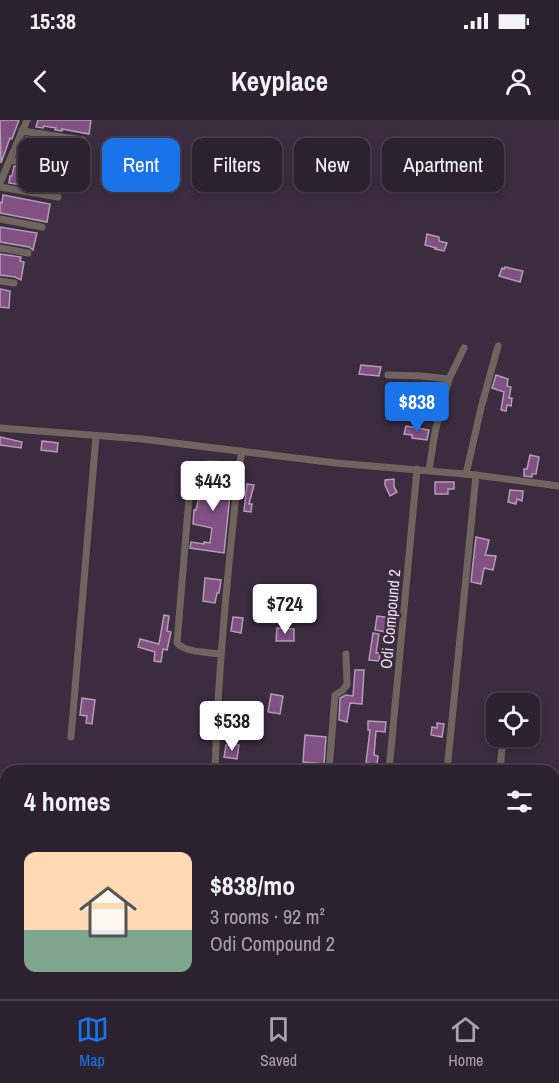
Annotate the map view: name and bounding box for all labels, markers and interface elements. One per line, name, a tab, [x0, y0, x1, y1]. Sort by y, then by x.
text: 15:38	[30, 6, 76, 36]
text: Keyplace	[231, 63, 328, 99]
icon: back	[24, 65, 57, 98]
icon: person	[502, 65, 535, 98]
chip: Buy	[18, 138, 90, 192]
chip: Rent	[102, 138, 180, 192]
chip: Filters	[192, 138, 282, 192]
chip: New	[294, 138, 370, 192]
chip: Apartment	[382, 138, 504, 192]
pin: $838	[381, 382, 453, 433]
text: $838	[399, 388, 435, 415]
pin: $443	[177, 461, 249, 512]
text: $443	[195, 467, 231, 494]
street label: Odi Compound 2	[375, 568, 405, 670]
pin: $724	[249, 584, 321, 635]
text: $724	[267, 590, 303, 617]
map controls	[486, 693, 540, 747]
button: locate	[486, 693, 540, 747]
pin: $538	[196, 701, 268, 752]
text: $538	[214, 707, 250, 734]
text: 4 homes	[24, 784, 111, 819]
icon: filters	[503, 785, 536, 818]
text: $838/mo	[210, 868, 295, 903]
icon: home	[72, 876, 144, 948]
text: 3 rooms · 92 m²	[210, 903, 325, 930]
text: Odi Compound 2	[210, 930, 335, 957]
tab: Map	[76, 1013, 109, 1071]
tab: Saved	[260, 1013, 297, 1071]
tab: Home	[448, 1013, 483, 1071]

